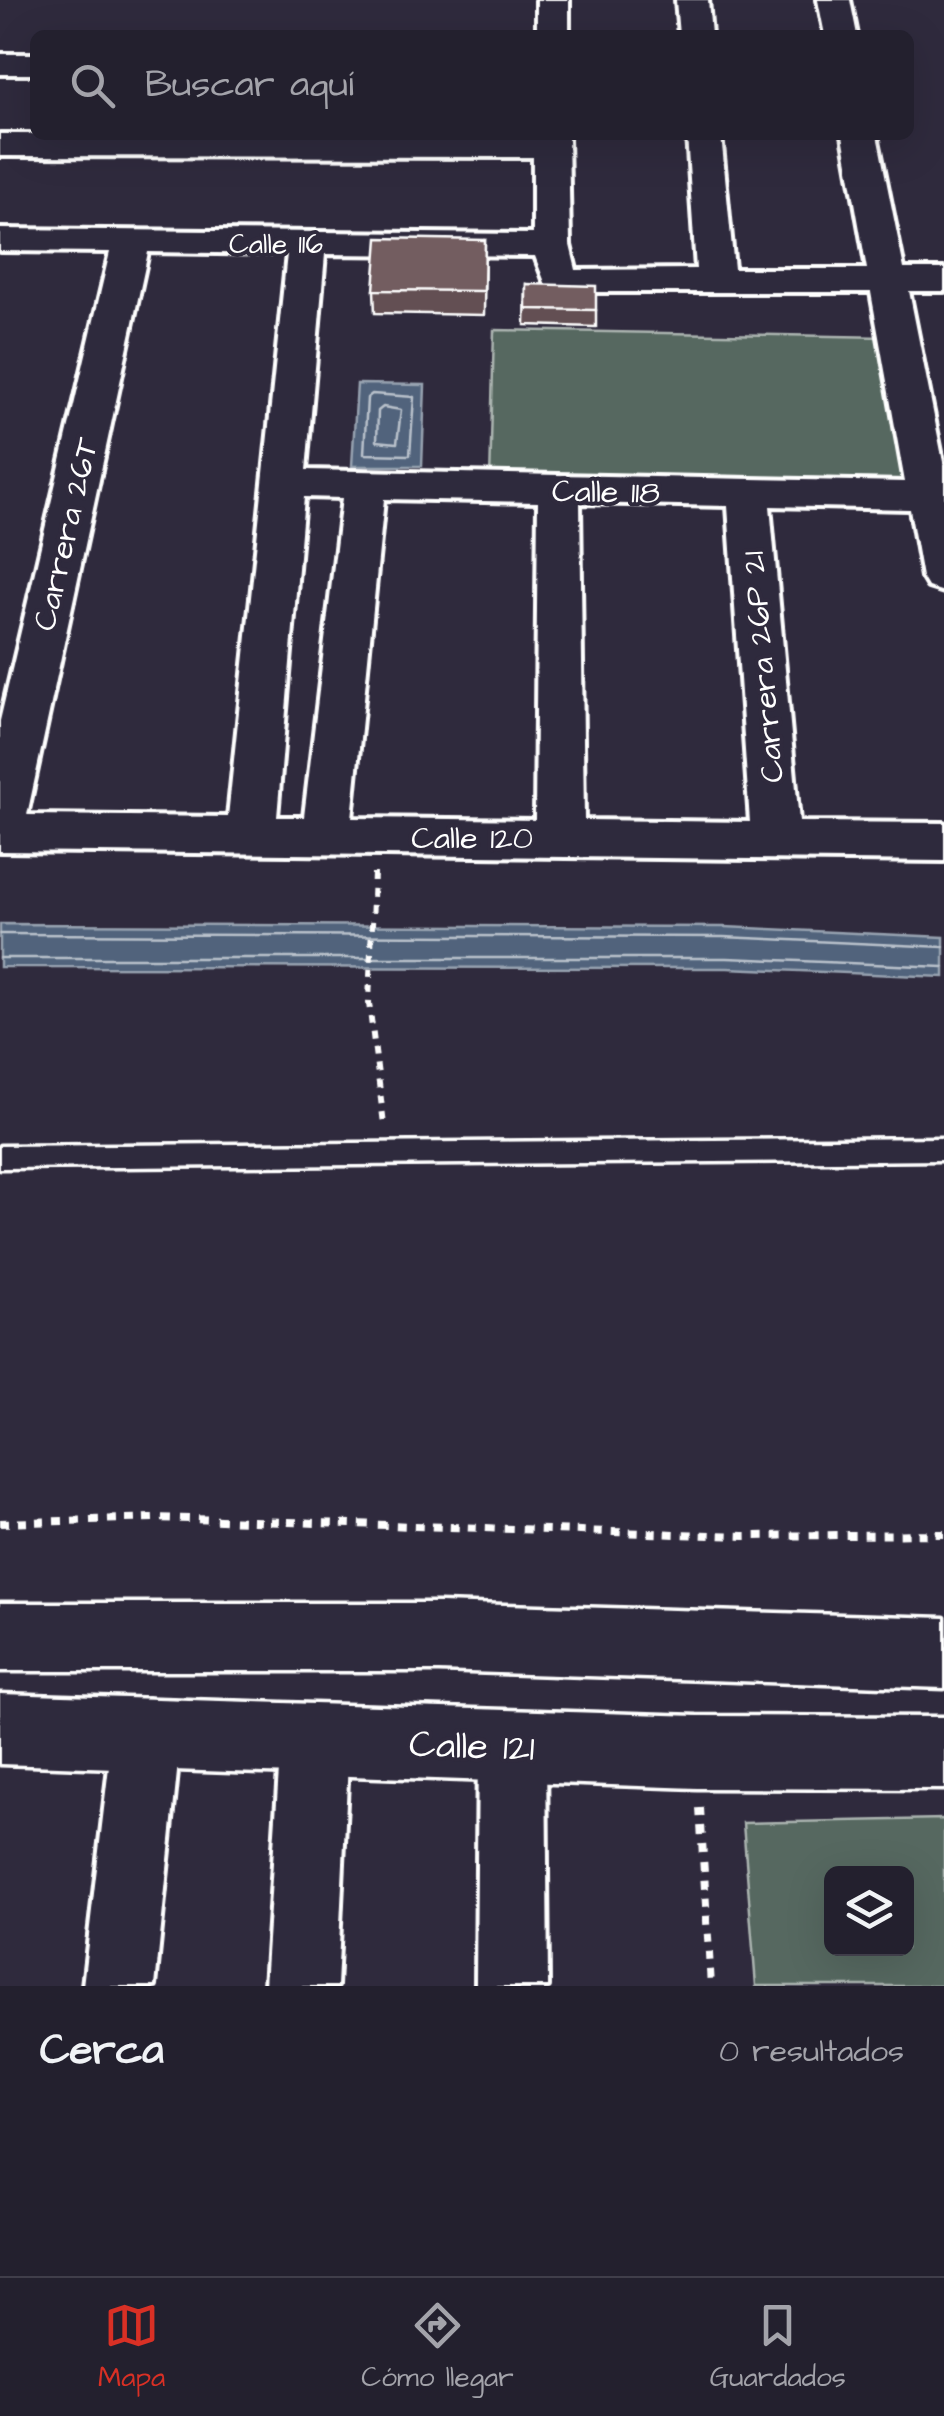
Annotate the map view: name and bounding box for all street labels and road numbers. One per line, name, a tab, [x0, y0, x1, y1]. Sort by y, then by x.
street label: Calle 116	[229, 225, 323, 264]
street label: Carrera 26T	[22, 433, 111, 635]
street label: Calle 118	[552, 469, 660, 516]
street label: Carrera 26P 21	[731, 549, 796, 785]
street label: Calle 120	[411, 816, 533, 861]
street label: Calle 121	[408, 1719, 536, 1775]

